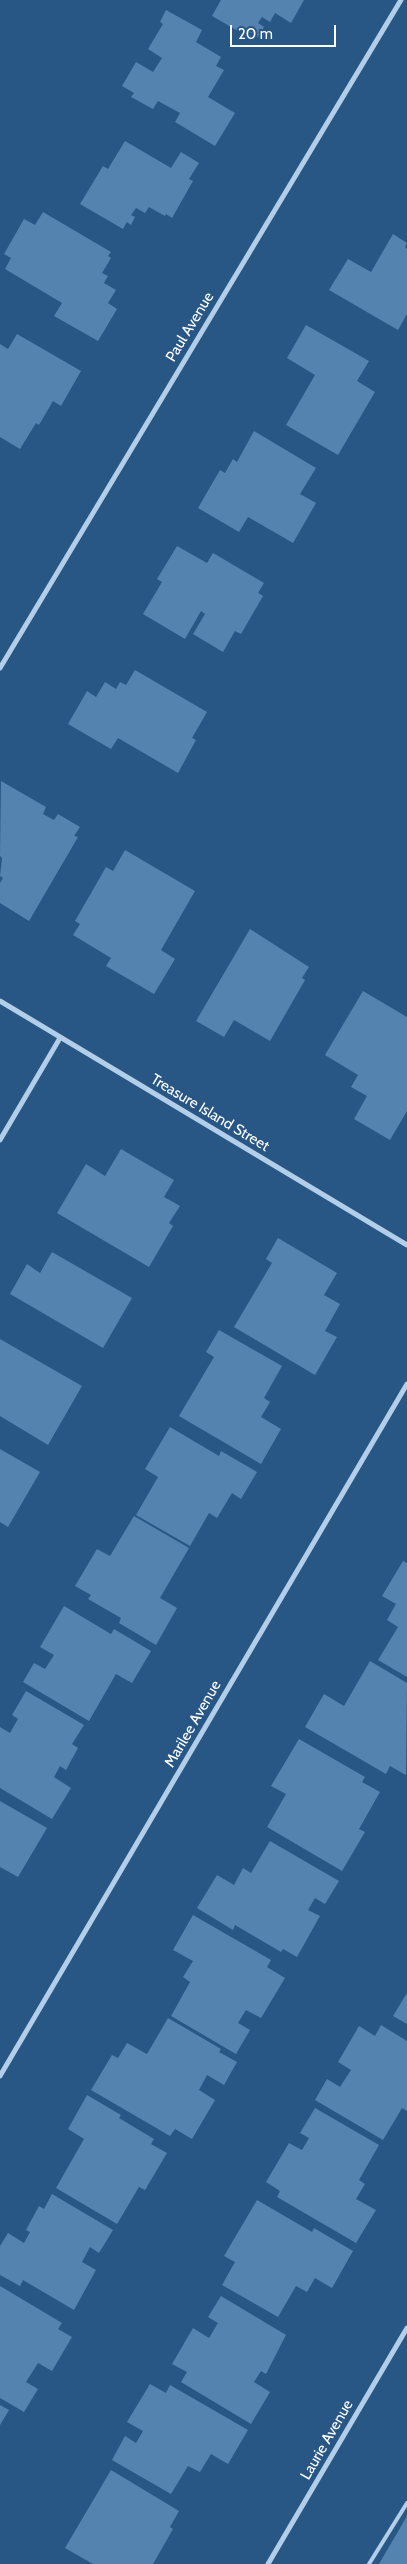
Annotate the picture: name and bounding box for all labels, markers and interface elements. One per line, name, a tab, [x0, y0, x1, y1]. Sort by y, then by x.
scale bar	[232, 15, 338, 47]
text: 20 m	[238, 25, 273, 43]
street label: Paul Avenue	[162, 289, 218, 365]
street label: Treasure Island Street	[147, 1071, 273, 1155]
street label: Marilee Avenue	[161, 1678, 225, 1770]
street label: Laurie Avenue	[297, 2397, 357, 2483]

